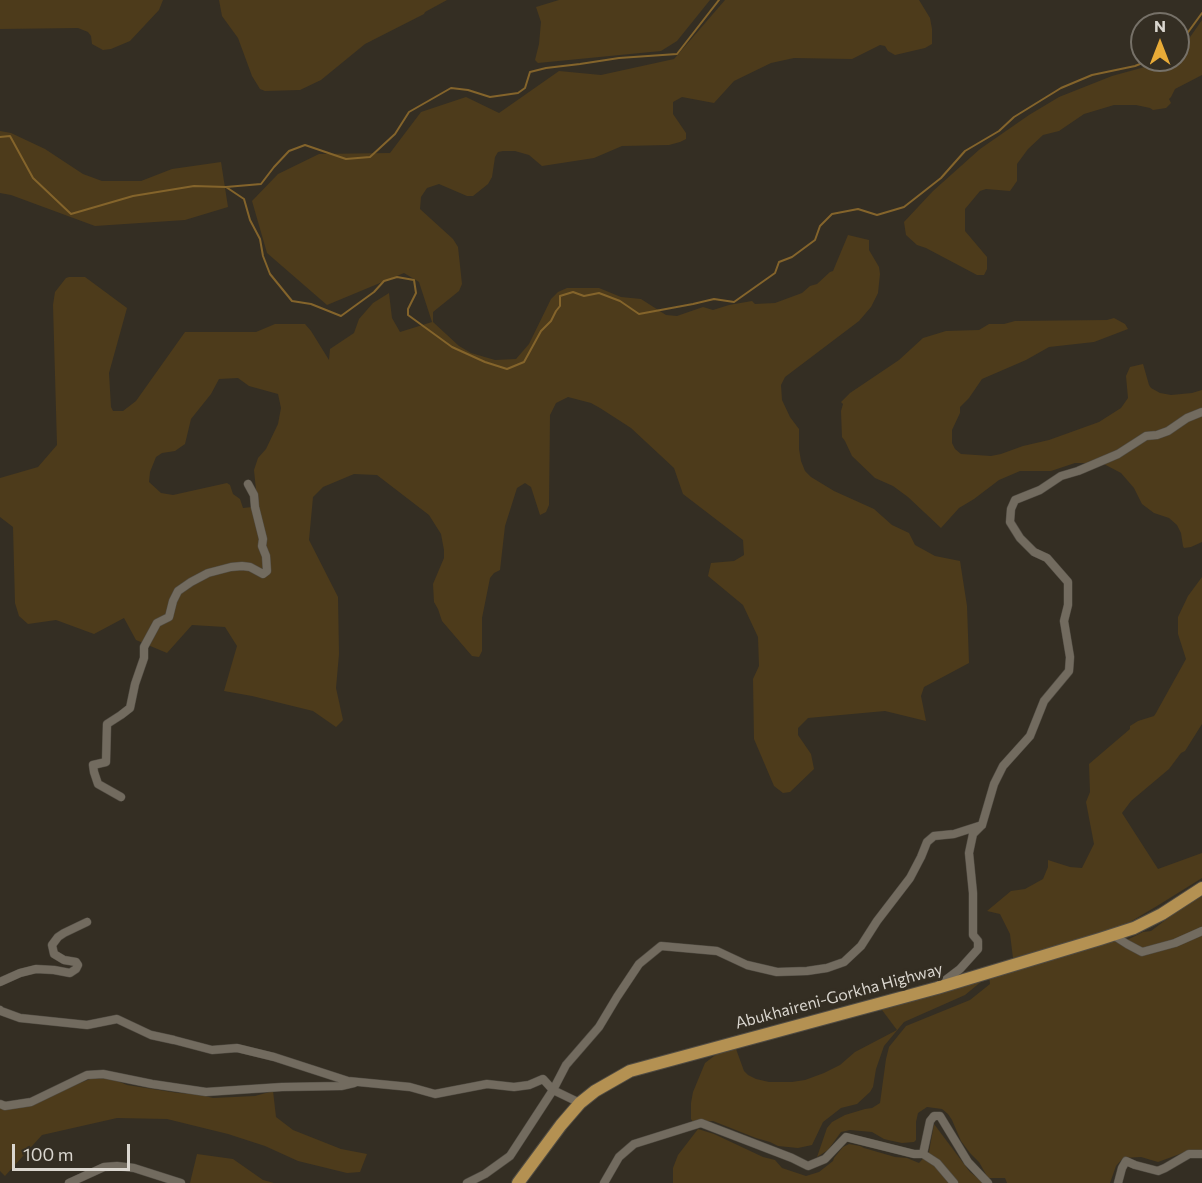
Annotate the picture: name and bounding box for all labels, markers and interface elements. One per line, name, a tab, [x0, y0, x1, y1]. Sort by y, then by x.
north arrow	[1130, 12, 1190, 72]
text: N	[1154, 16, 1166, 35]
street label: Abukhaireni-Gorkha Highway	[733, 959, 945, 1033]
scale bar	[15, 1132, 134, 1170]
text: 100 m	[23, 1143, 73, 1165]

